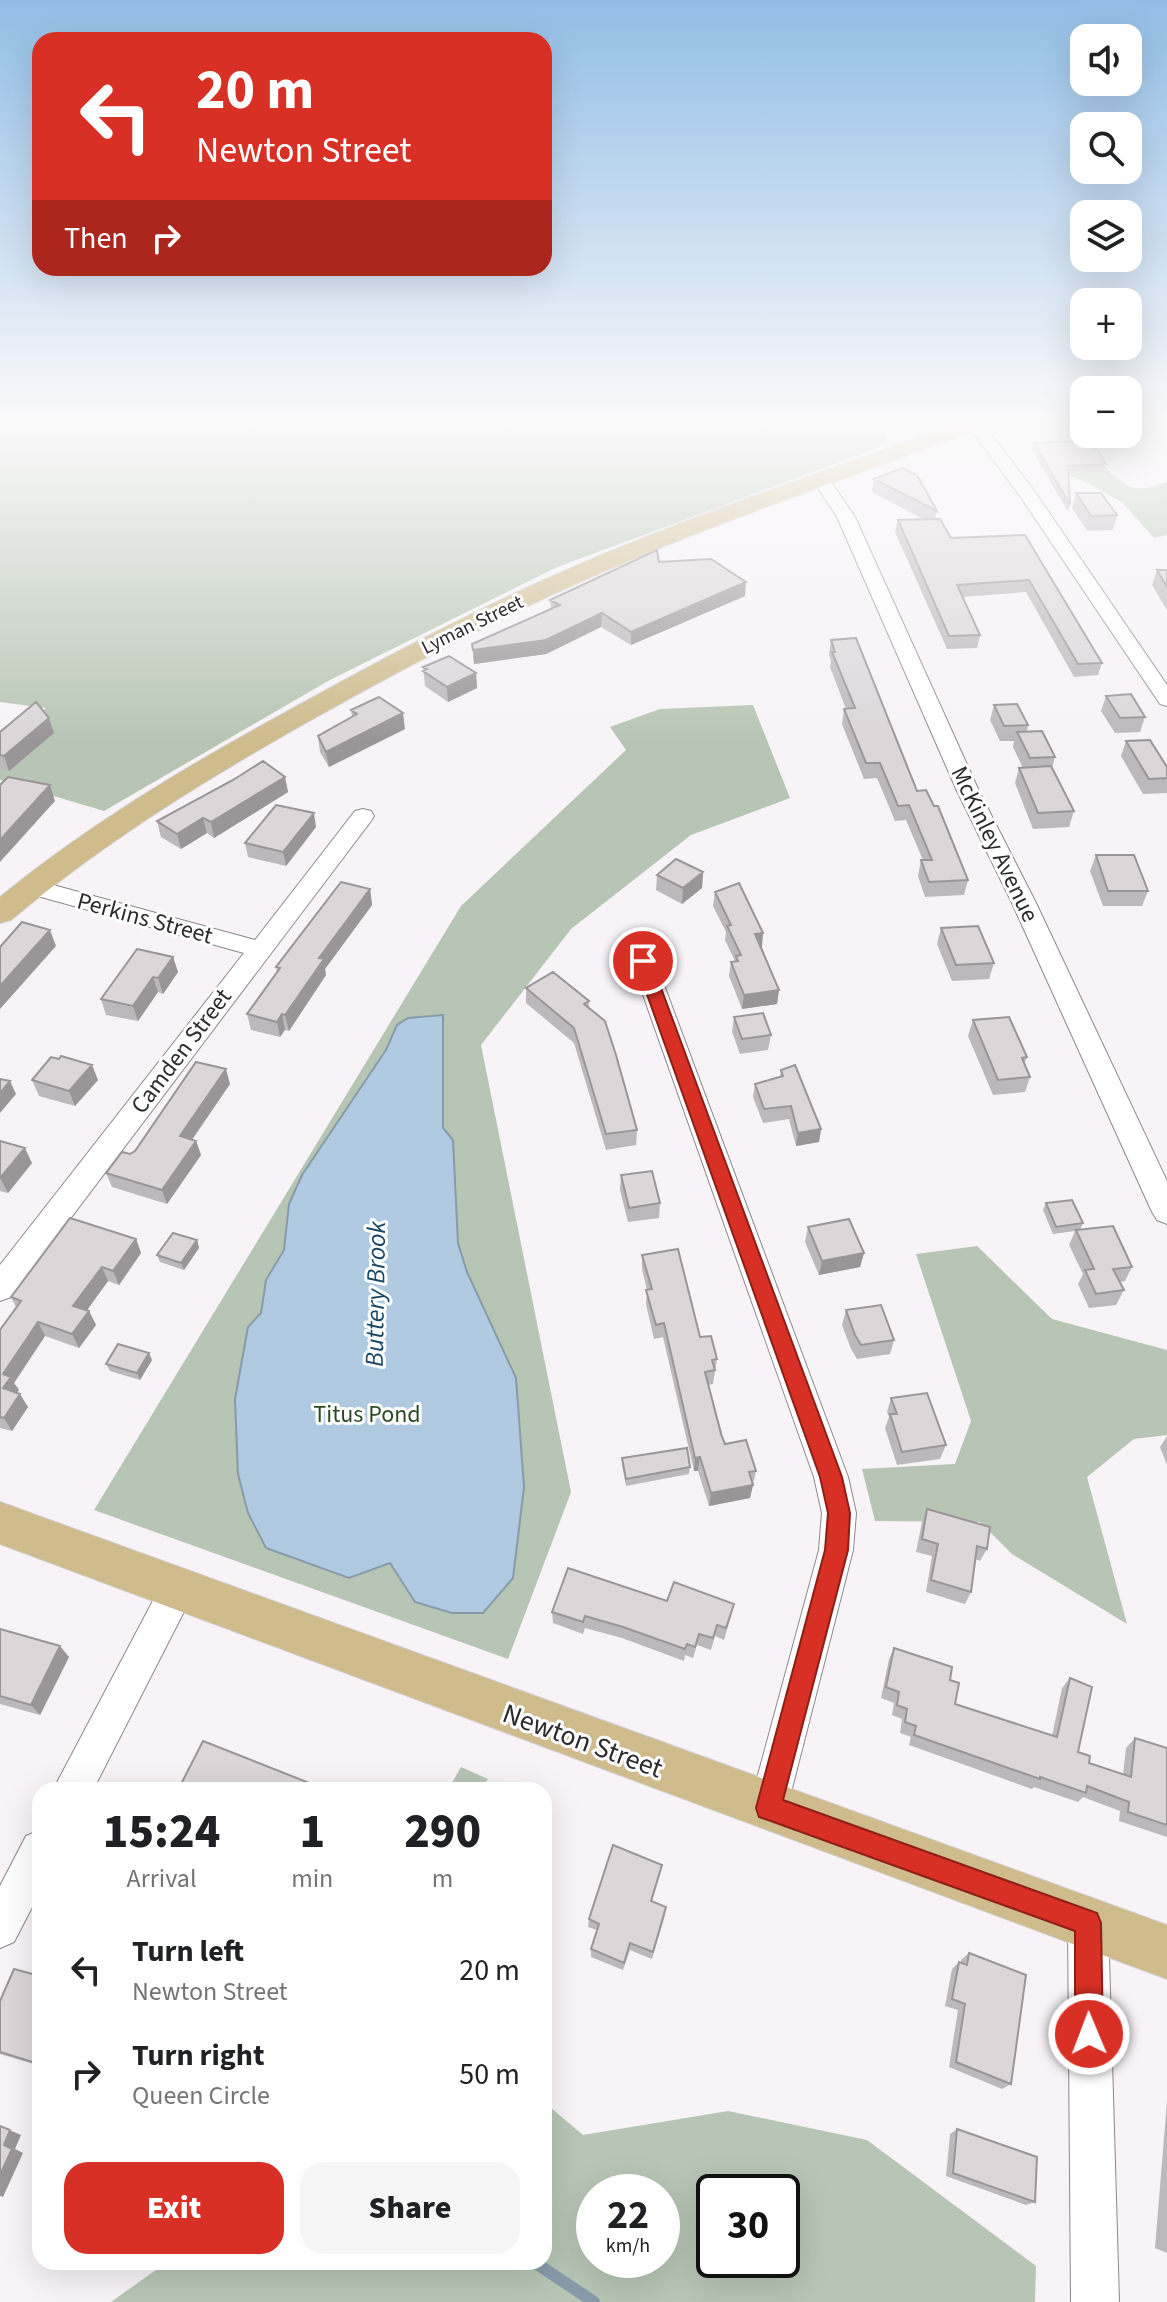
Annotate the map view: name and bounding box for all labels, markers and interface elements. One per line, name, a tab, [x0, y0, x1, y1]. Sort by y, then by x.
map controls	[1070, 24, 1142, 448]
button: sound	[1070, 24, 1142, 96]
text: 20 m	[196, 51, 314, 130]
icon: left	[64, 64, 168, 168]
button: search	[1070, 112, 1142, 184]
text: Newton Street	[196, 125, 412, 176]
button: layers	[1070, 200, 1142, 272]
icon: right	[144, 216, 188, 260]
text: Then	[64, 217, 128, 260]
button: +	[1070, 288, 1142, 360]
button: −	[1070, 376, 1142, 448]
street label: Lyman Street	[417, 588, 528, 662]
street label: McKinley Avenue	[942, 760, 1047, 928]
street label: Perkins Street	[73, 884, 217, 953]
pin	[609, 927, 677, 995]
icon: arrive	[621, 939, 665, 983]
street label: Camden Street	[123, 981, 240, 1121]
water label: Buttery Brook	[356, 1220, 395, 1367]
park label: Titus Pond	[313, 1397, 421, 1432]
street label: Newton Street	[497, 1693, 669, 1789]
text: 15:24	[103, 1798, 220, 1866]
text: 1	[299, 1798, 325, 1866]
text: 290	[404, 1798, 481, 1866]
text: Arrival	[127, 1860, 197, 1897]
text: min	[291, 1860, 333, 1897]
text: m	[432, 1860, 453, 1897]
text: Turn left	[132, 1930, 244, 1973]
icon: left	[64, 1948, 108, 1992]
text: 20 m	[459, 1949, 520, 1992]
text: Newton Street	[132, 1973, 288, 2010]
position arrow	[1047, 1992, 1131, 2076]
text: Turn right	[132, 2034, 264, 2077]
icon: right	[64, 2052, 108, 2096]
text: 50 m	[459, 2053, 520, 2096]
text: Queen Circle	[132, 2077, 270, 2114]
button: Exit	[64, 2162, 284, 2254]
button: Share	[300, 2162, 520, 2254]
speed limit sign: 30	[696, 2174, 800, 2278]
text: 22	[607, 2187, 649, 2244]
text: km/h	[606, 2232, 650, 2260]

